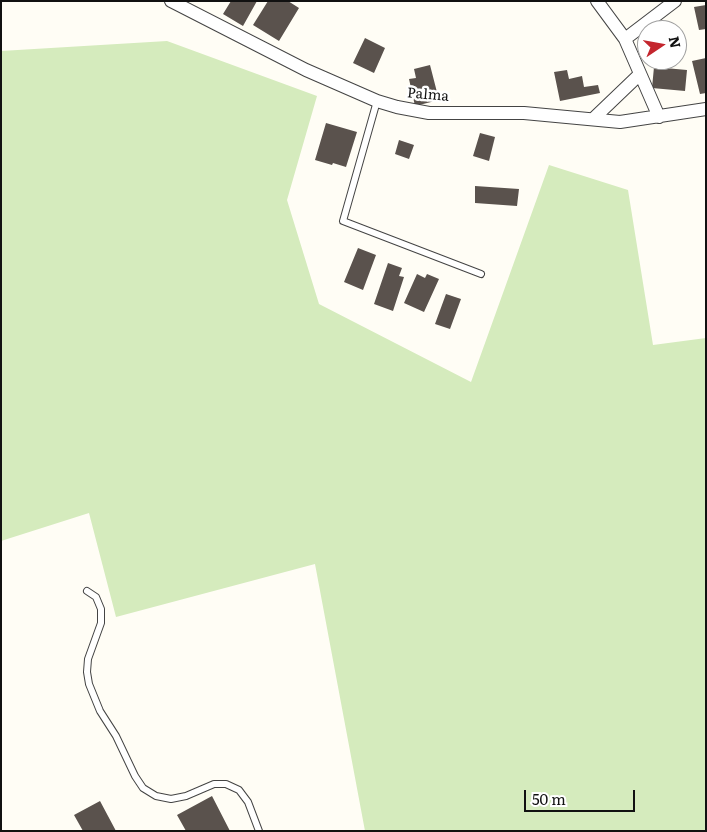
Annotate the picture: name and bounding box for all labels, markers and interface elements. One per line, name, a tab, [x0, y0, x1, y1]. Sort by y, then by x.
north arrow	[637, 20, 687, 70]
text: N	[665, 34, 687, 50]
street label: Palma	[406, 85, 450, 105]
scale bar	[527, 780, 638, 812]
text: 50 m	[532, 787, 566, 810]

